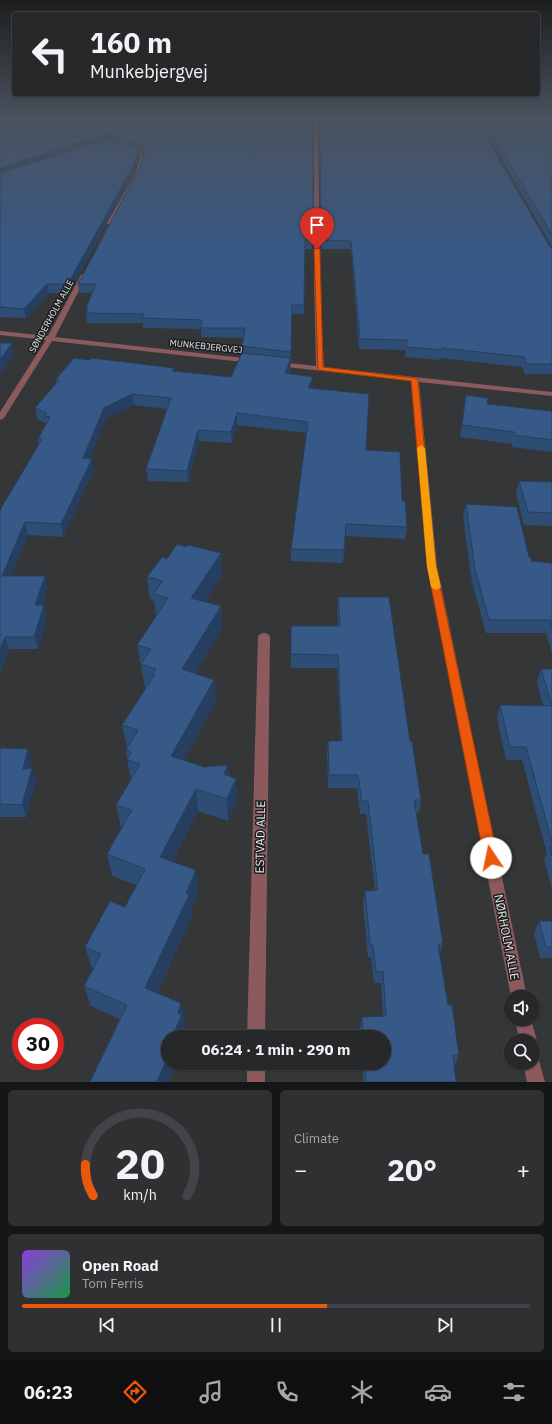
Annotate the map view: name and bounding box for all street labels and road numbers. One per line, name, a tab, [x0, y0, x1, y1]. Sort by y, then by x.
street label: SØNDERHOLM ALLE	[26, 278, 76, 354]
street label: MUNKEBJERGVEJ	[169, 337, 243, 355]
street label: ESTVAD ALLE	[252, 800, 268, 874]
street label: NØRHOLM ALLE	[491, 893, 523, 981]

